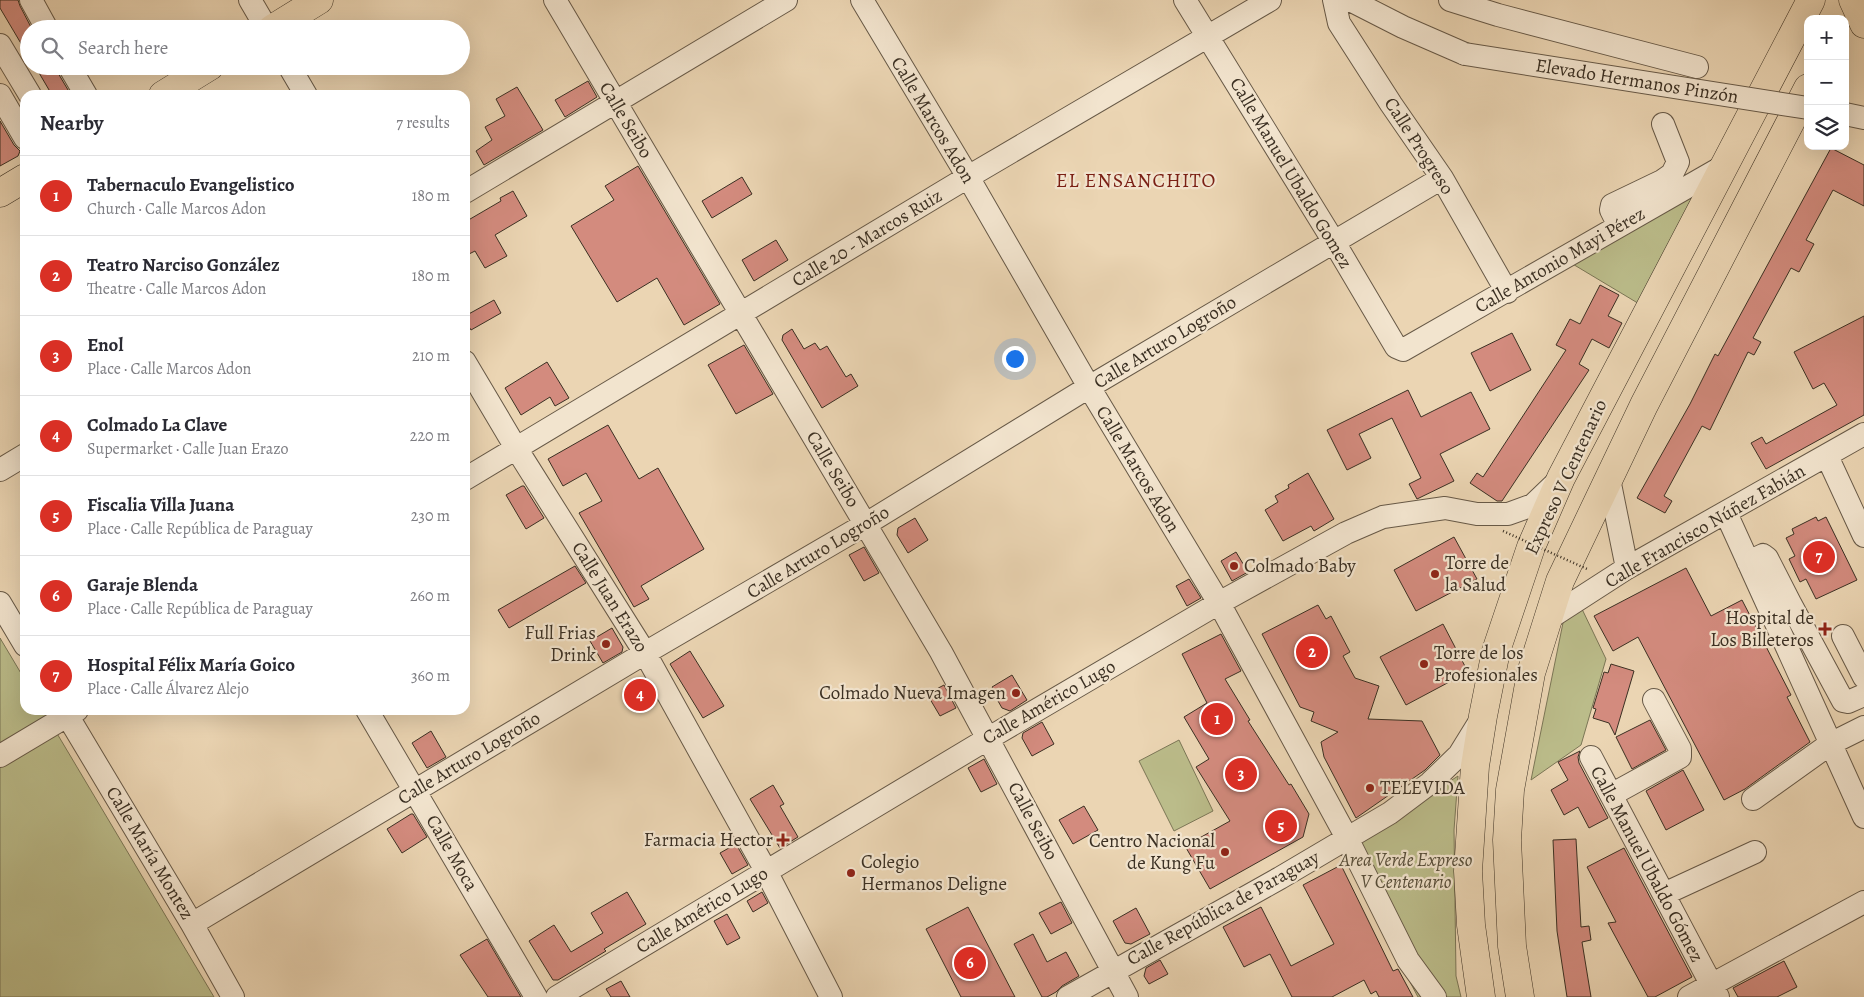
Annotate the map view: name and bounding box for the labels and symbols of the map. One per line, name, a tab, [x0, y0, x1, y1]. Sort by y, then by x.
street label: Calle Marcos Adon	[885, 52, 981, 188]
street label: Elevado Hermanos Pinzón	[1534, 52, 1740, 110]
street label: Calle Manuel Ubaldo Gomez	[1223, 72, 1359, 274]
street label: Calle Seibo	[593, 77, 659, 163]
street label: Calle Progreso	[1378, 92, 1460, 200]
district label: EL ENSANCHITO	[1056, 167, 1216, 194]
street label: Calle 20 - Marcos Ruiz	[787, 183, 947, 293]
street label: Calle Antonio Mayi Pérez	[1470, 201, 1650, 319]
street label: Calle Arturo Logroño	[1089, 289, 1241, 395]
your location	[1002, 346, 1028, 372]
street label: Expreso V Centenario	[1519, 395, 1613, 559]
street label: Calle Marcos Adon	[1090, 401, 1186, 537]
street label: Calle Seibo	[800, 426, 866, 512]
street label: Calle Francisco Núñez Fabián	[1600, 458, 1810, 594]
street label: Calle Arturo Logroño	[742, 499, 894, 605]
street label: Calle Juan Erazo	[566, 537, 654, 657]
pin: 7	[1803, 538, 1835, 576]
place label: Torre de la Salud	[1445, 550, 1509, 598]
place label: Colmado Baby	[1244, 553, 1356, 579]
marker: Colmado Baby	[1228, 560, 1240, 572]
marker: Torre de la Salud	[1429, 568, 1441, 580]
place label: Hospital de Los Billeteros	[1710, 605, 1814, 653]
place label: Full Frias Drink	[524, 620, 597, 668]
marker: Hospital de Los Billeteros	[1818, 622, 1832, 636]
pin: 2	[1296, 633, 1328, 671]
marker: Full Frias Drink	[600, 638, 612, 650]
place label: Torre de los Profesionales	[1434, 640, 1538, 688]
street label: Calle Américo Lugo	[978, 653, 1120, 751]
marker: Torre de los Profesionales	[1418, 658, 1430, 670]
pin: 4	[624, 676, 656, 714]
place label: Colmado Nueva Imagen	[819, 680, 1006, 706]
marker: Colmado Nueva Imagen	[1010, 687, 1022, 699]
pin: 1	[1201, 700, 1233, 738]
street label: Calle Arturo Logroño	[393, 705, 545, 811]
pin: 3	[1225, 755, 1257, 793]
street label: Calle Manuel Ubaldo Gómez	[1584, 761, 1710, 967]
place label: TELEVIDA	[1380, 775, 1466, 801]
street label: Calle Seibo	[1002, 777, 1064, 865]
street label: Calle María Montez	[100, 781, 200, 925]
marker: TELEVIDA	[1364, 782, 1376, 794]
pin: 5	[1265, 807, 1297, 845]
street label: Calle Moca	[420, 810, 484, 896]
place label: Farmacia Hector	[644, 827, 773, 853]
place label: Centro Nacional de Kung Fu	[1089, 828, 1216, 876]
marker: Farmacia Hector	[777, 834, 789, 846]
street label: Calle República de Paraguay	[1122, 844, 1324, 972]
marker: Centro Nacional de Kung Fu	[1219, 846, 1231, 858]
park label: Area Verde Expreso V Centenario	[1339, 847, 1473, 895]
place label: Colegio Hermanos Deligne	[861, 849, 1007, 897]
street label: Calle Américo Lugo	[631, 860, 773, 960]
marker: Colegio Hermanos Deligne	[845, 867, 857, 879]
pin: 6	[954, 944, 986, 982]

